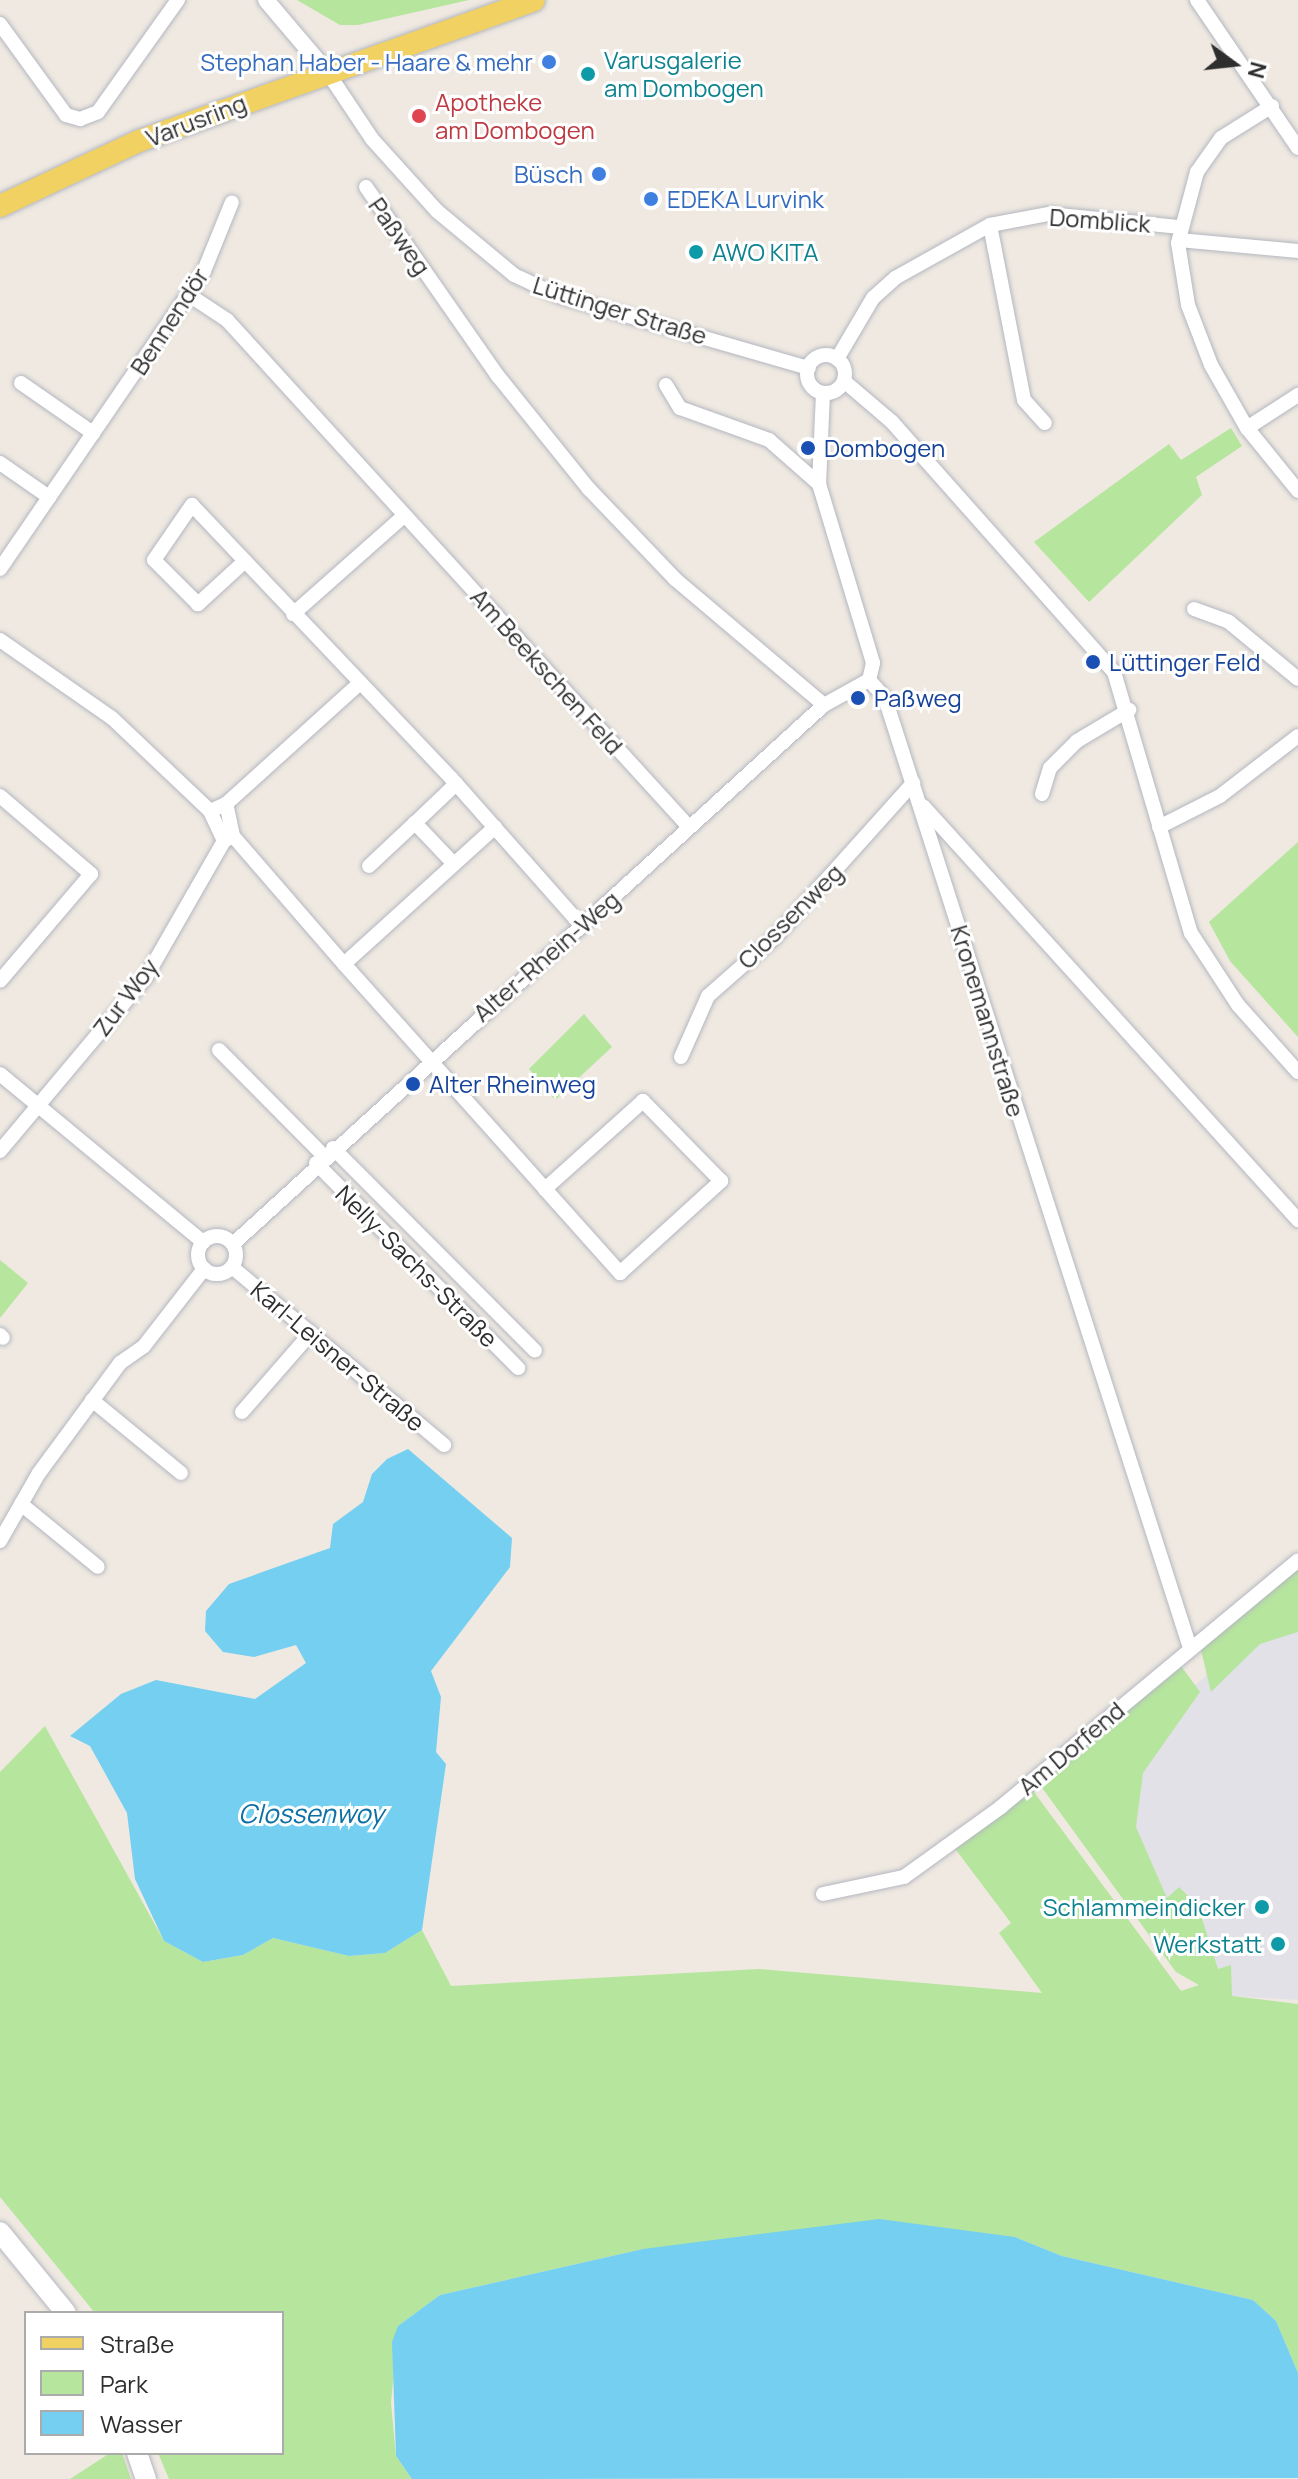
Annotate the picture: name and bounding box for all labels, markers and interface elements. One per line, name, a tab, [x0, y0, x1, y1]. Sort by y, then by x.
north arrow	[1194, 24, 1274, 104]
place label: Varusgalerie am Dombogen	[604, 46, 764, 102]
place label: Stephan Haber - Haare & mehr	[200, 48, 533, 76]
marker: Stephan Haber - Haare & mehr	[540, 53, 558, 71]
text: N	[1241, 59, 1274, 82]
marker: Varusgalerie am Dombogen	[579, 65, 597, 83]
street label: Varusring	[142, 88, 250, 152]
place label: Apotheke am Dombogen	[435, 88, 595, 144]
marker: Apotheke am Dombogen	[410, 107, 428, 125]
place label: Büsch	[514, 160, 583, 188]
marker: Büsch	[590, 165, 608, 183]
place label: EDEKA Lurvink	[667, 185, 824, 213]
marker: EDEKA Lurvink	[642, 190, 660, 208]
street label: Paßweg	[363, 192, 437, 280]
street label: Domblick	[1048, 202, 1152, 238]
place label: AWO KITA	[712, 238, 819, 266]
marker: AWO KITA	[687, 243, 705, 261]
street label: Bennendör	[124, 262, 214, 380]
street label: Lüttinger Straße	[530, 270, 710, 350]
place label: Dombogen	[824, 434, 945, 462]
marker: Dombogen	[799, 439, 817, 457]
street label: Am Beekschen Feld	[465, 582, 629, 760]
place label: Lüttinger Feld	[1109, 648, 1260, 676]
marker: Lüttinger Feld	[1084, 653, 1102, 671]
place label: Paßweg	[874, 684, 962, 712]
marker: Paßweg	[849, 689, 867, 707]
street label: Clossenweg	[732, 858, 848, 974]
street label: Alter-Rhein-Weg	[467, 885, 625, 1027]
street label: Kronemannstraße	[945, 922, 1031, 1120]
street label: Zur Woy	[86, 952, 164, 1042]
place label: Alter Rheinweg	[429, 1070, 596, 1098]
marker: Alter Rheinweg	[404, 1075, 422, 1093]
street label: Nelly-Sachs-Straße	[330, 1179, 504, 1353]
street label: Karl-Leisner-Straße	[245, 1275, 431, 1437]
street label: Am Dorfend	[1012, 1695, 1130, 1801]
water label: Clossenwoy	[238, 1798, 384, 1830]
place label: Schlammeindicker	[1043, 1893, 1246, 1921]
marker: Schlammeindicker	[1253, 1898, 1271, 1916]
place label: Werkstatt	[1153, 1930, 1262, 1958]
marker: Werkstatt	[1269, 1935, 1287, 1953]
legend	[24, 2311, 284, 2455]
text: Straße	[100, 2327, 174, 2360]
text: Park	[100, 2367, 148, 2400]
text: Wasser	[100, 2407, 183, 2440]

